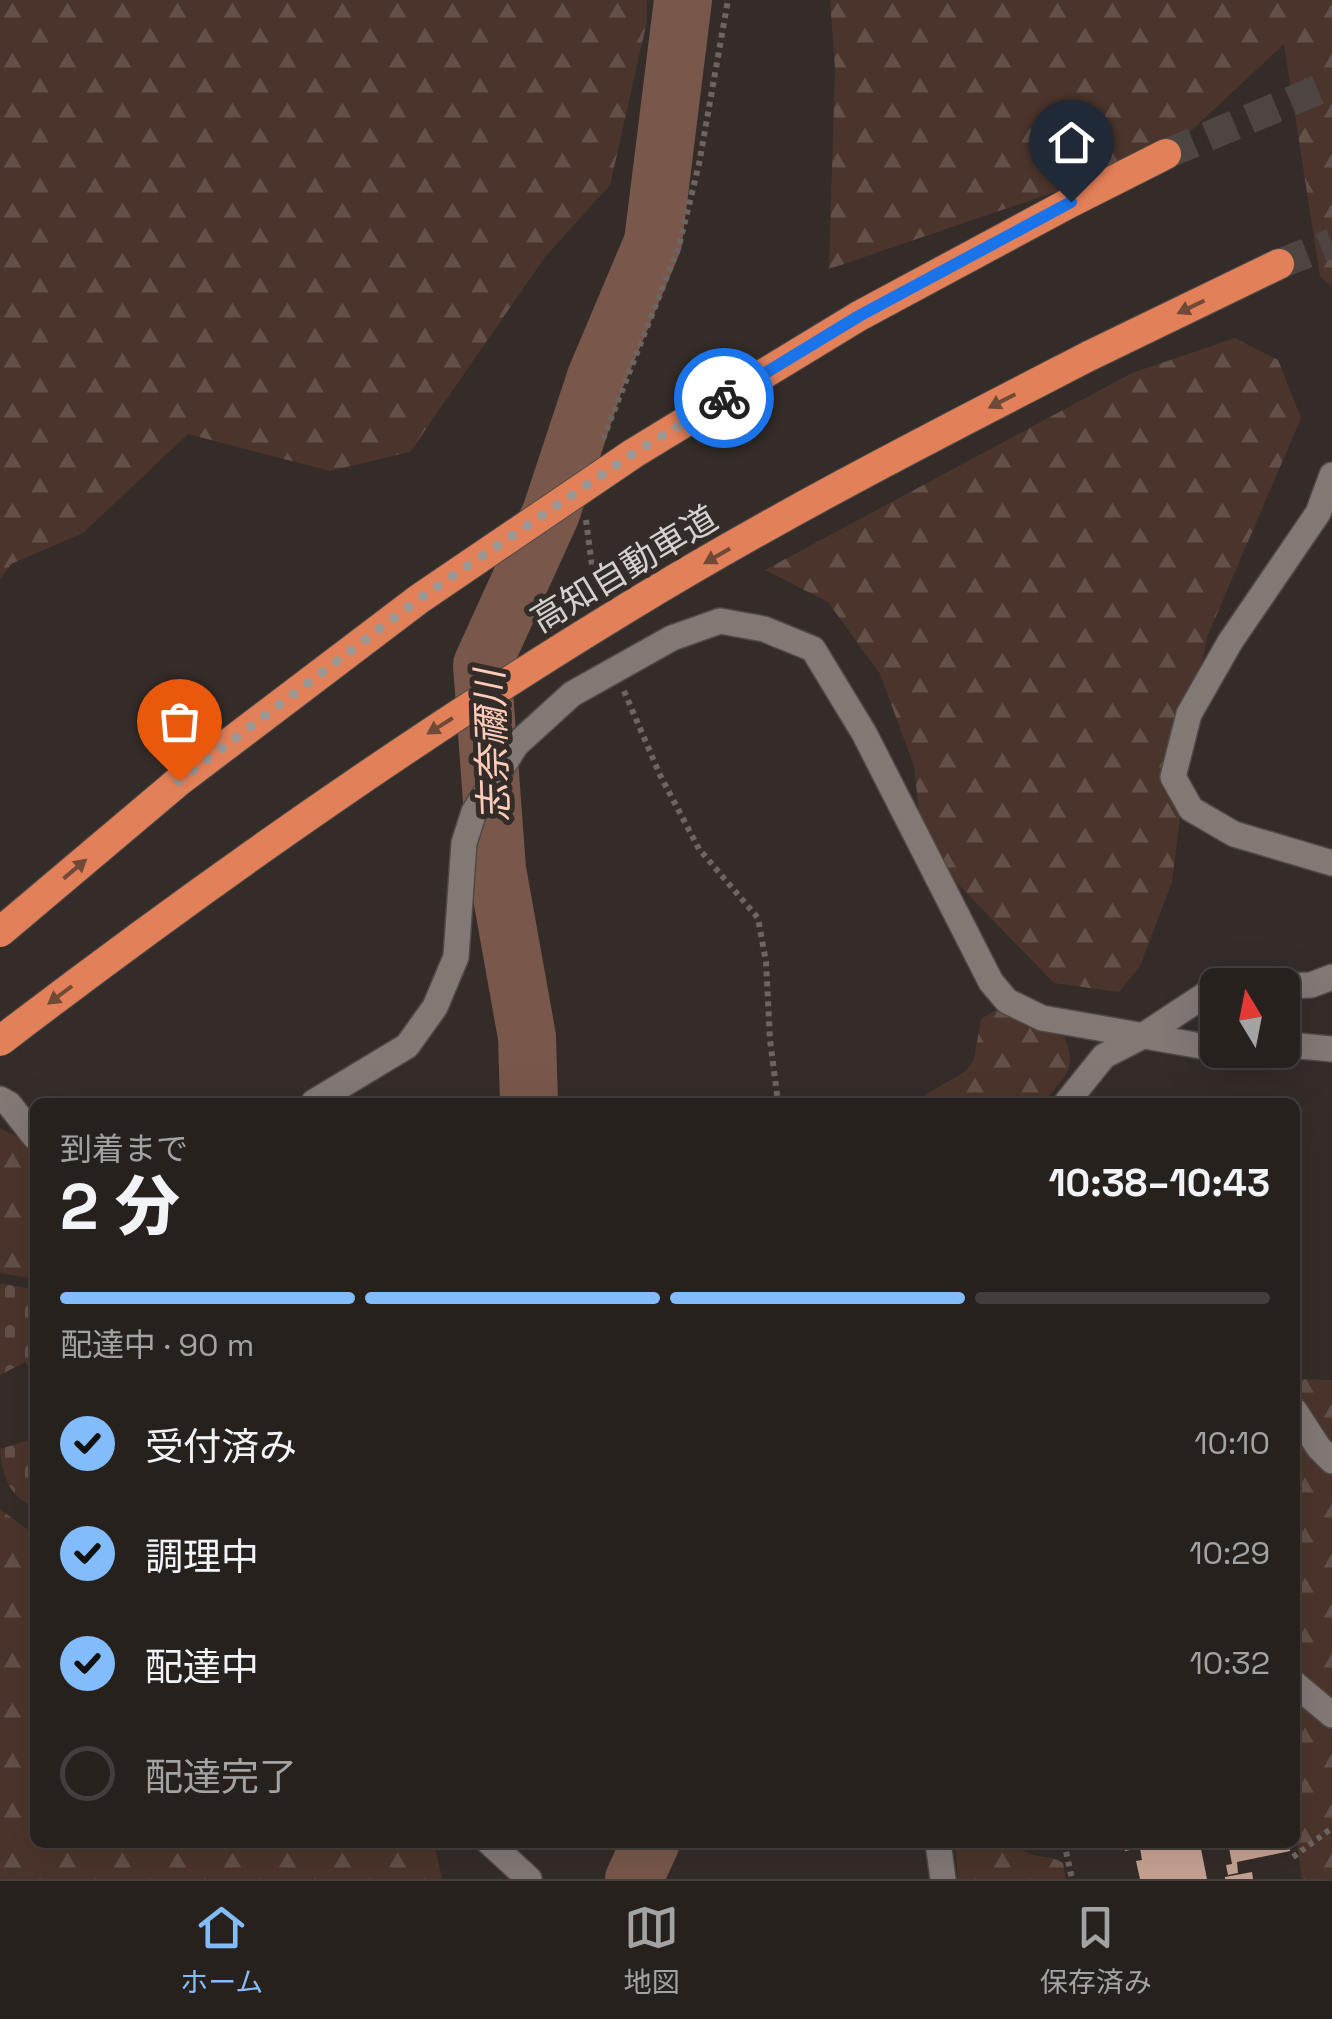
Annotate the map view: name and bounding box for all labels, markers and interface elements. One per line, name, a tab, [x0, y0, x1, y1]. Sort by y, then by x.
pin	[1029, 100, 1114, 203]
icon: home	[1044, 115, 1099, 170]
one-way arrow	[1177, 298, 1206, 315]
courier	[674, 348, 774, 448]
icon: bike	[697, 371, 752, 426]
one-way arrow	[987, 392, 1016, 409]
street label: 高知自動車道	[523, 496, 725, 642]
one-way arrow	[702, 547, 731, 564]
water label: 志奈禰川	[465, 665, 519, 823]
pin	[137, 679, 222, 782]
icon: bag	[152, 694, 207, 749]
one-way arrow	[426, 717, 454, 735]
one-way arrow	[62, 859, 87, 880]
north arrow	[1200, 968, 1300, 1068]
map controls	[1200, 968, 1300, 1068]
one-way arrow	[47, 984, 73, 1004]
text: 到着まで	[60, 1129, 188, 1169]
text: 10:38–10:43	[1048, 1159, 1270, 1207]
text: 2 分	[60, 1165, 180, 1248]
text: 配達中 · 90 m	[60, 1325, 254, 1365]
icon: check	[60, 1416, 115, 1471]
text: 受付済み	[145, 1423, 297, 1471]
text: 10:10	[1194, 1423, 1270, 1463]
icon: check	[60, 1526, 115, 1581]
text: 調理中	[145, 1533, 259, 1581]
text: 10:29	[1189, 1533, 1270, 1573]
icon: check	[60, 1636, 115, 1691]
text: 配達中	[145, 1643, 259, 1691]
text: 10:32	[1189, 1643, 1270, 1683]
text: 配達完了	[145, 1753, 297, 1801]
tab: ホーム	[180, 1900, 263, 2000]
tab: 地図	[624, 1900, 680, 2000]
tab: 保存済み	[1040, 1900, 1152, 2000]

